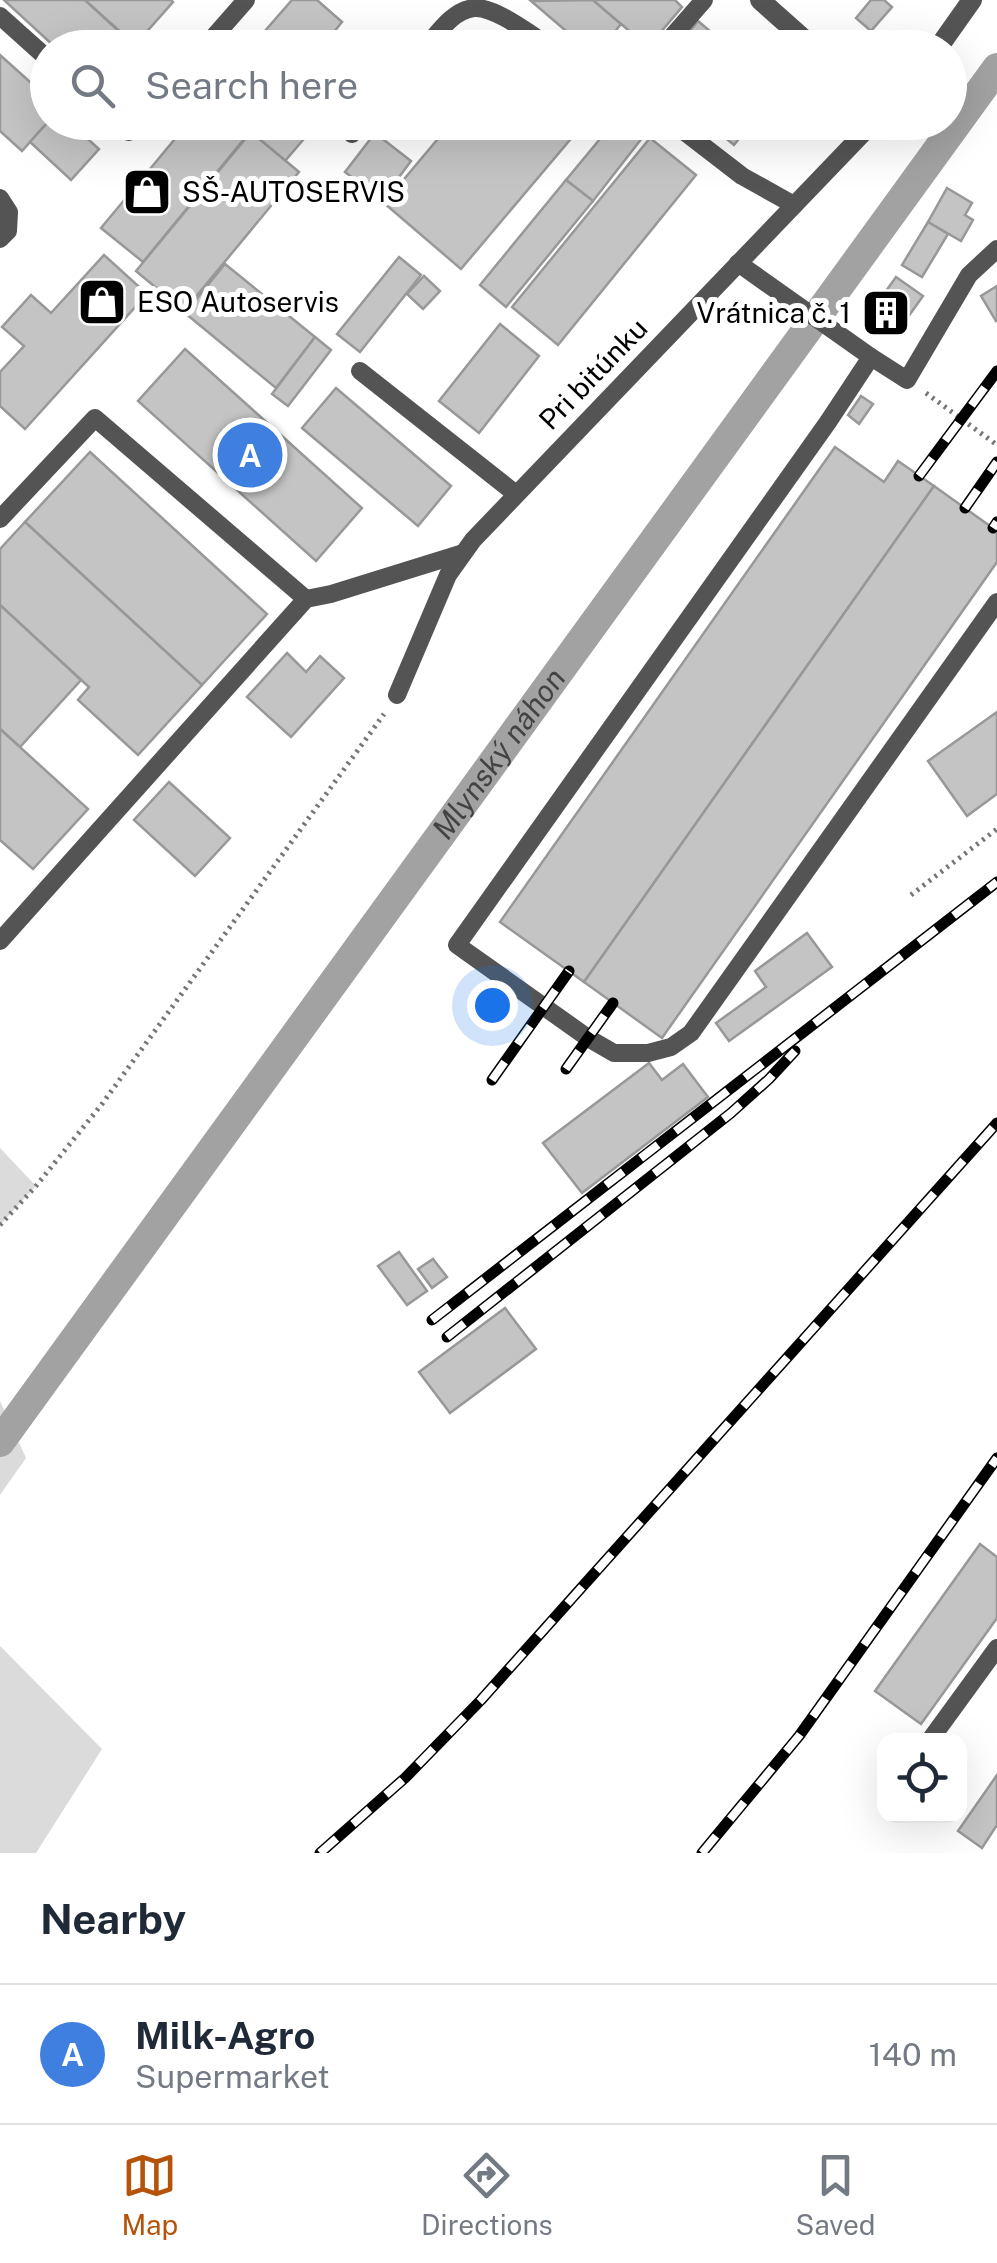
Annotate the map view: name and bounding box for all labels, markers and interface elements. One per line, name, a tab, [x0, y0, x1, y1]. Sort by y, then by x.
search box	[30, 30, 967, 140]
icon: search	[65, 58, 120, 113]
text: Search here	[145, 63, 358, 108]
shop icon: SŠ-AUTOSERVIS	[121, 166, 173, 218]
place label: SŠ-AUTOSERVIS	[182, 175, 405, 208]
shop icon: ESO Autoservis	[76, 276, 128, 328]
place label: ESO Autoservis	[137, 285, 339, 318]
building icon: Vrátnica č. 1	[860, 287, 912, 339]
place label: Vrátnica č. 1	[697, 296, 851, 329]
street label: Pri bitúnku	[532, 311, 654, 436]
pin: A	[218, 418, 282, 492]
water label: Mlynský náhon	[424, 661, 572, 846]
your location	[467, 980, 518, 1031]
map controls	[877, 1733, 967, 1823]
button: locate	[877, 1733, 967, 1823]
text: Nearby	[40, 1894, 186, 1943]
text: Milk-Agro	[135, 2013, 315, 2058]
text: A	[61, 2036, 84, 2073]
text: 140 m	[869, 2036, 957, 2073]
text: Supermarket	[135, 2058, 330, 2095]
tab: Map	[121, 2148, 178, 2241]
tab: Directions	[421, 2148, 553, 2241]
tab: Saved	[795, 2148, 876, 2241]

